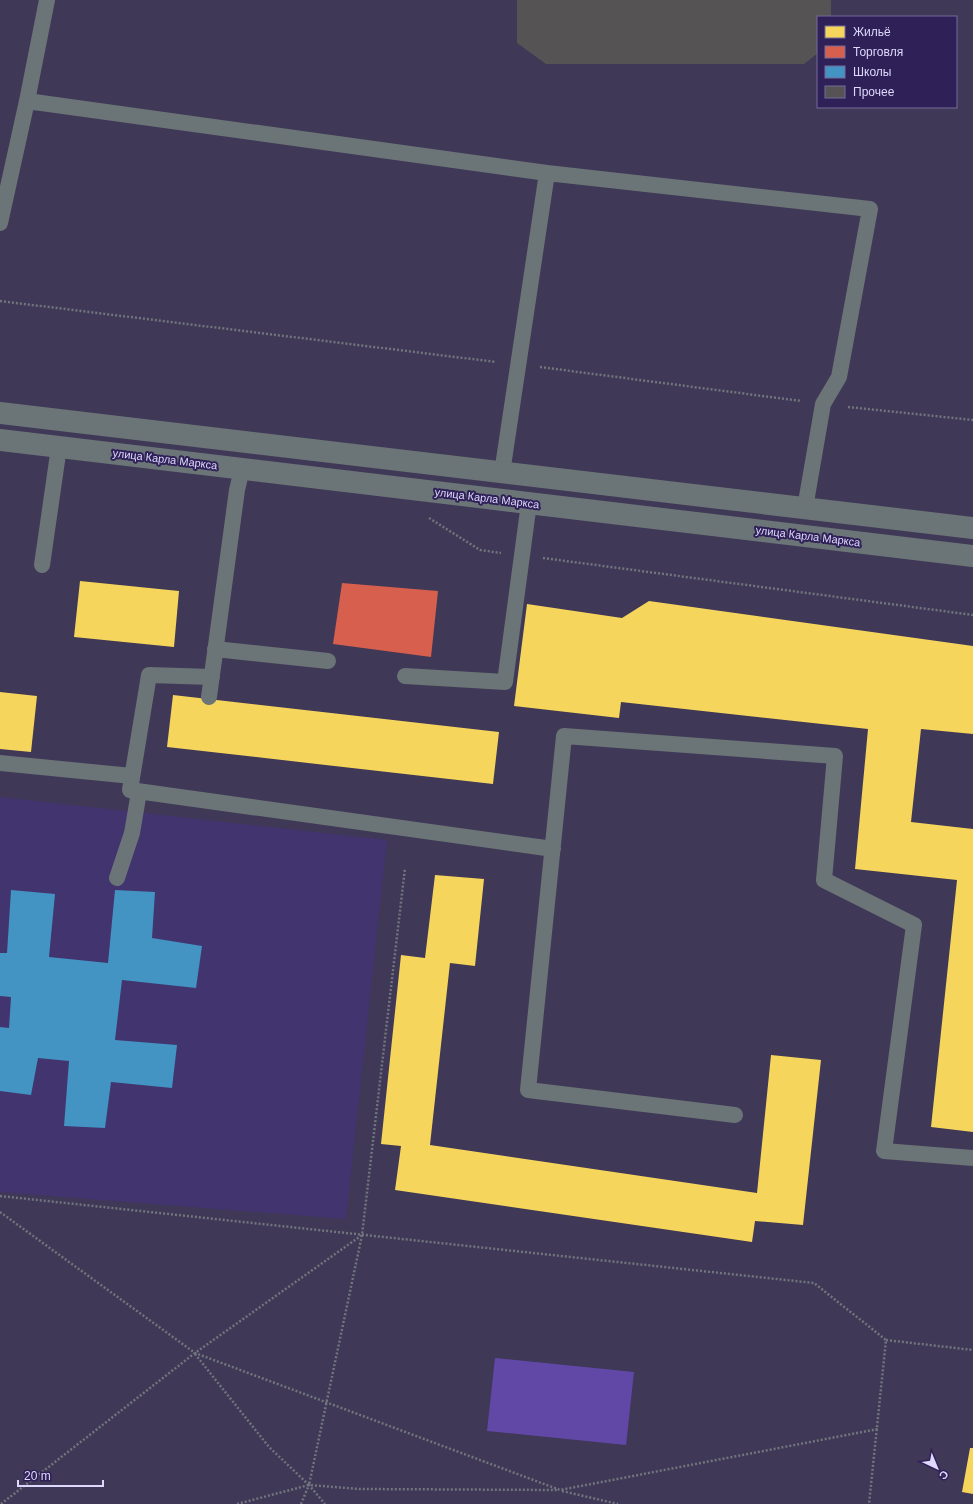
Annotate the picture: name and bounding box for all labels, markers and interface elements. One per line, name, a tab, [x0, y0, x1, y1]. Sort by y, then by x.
legend	[817, 16, 957, 108]
text: Жильё	[853, 25, 891, 39]
text: Торговля	[853, 45, 903, 59]
text: Школы	[853, 65, 891, 79]
text: Прочее	[853, 85, 895, 99]
street label: улица Карла Маркса	[112, 447, 219, 471]
street label: улица Карла Маркса	[434, 486, 541, 510]
street label: улица Карла Маркса	[755, 524, 862, 548]
north arrow	[917, 1448, 957, 1488]
scale bar	[18, 1462, 103, 1488]
text: С	[937, 1468, 951, 1482]
text: 20 m	[24, 1469, 51, 1483]

